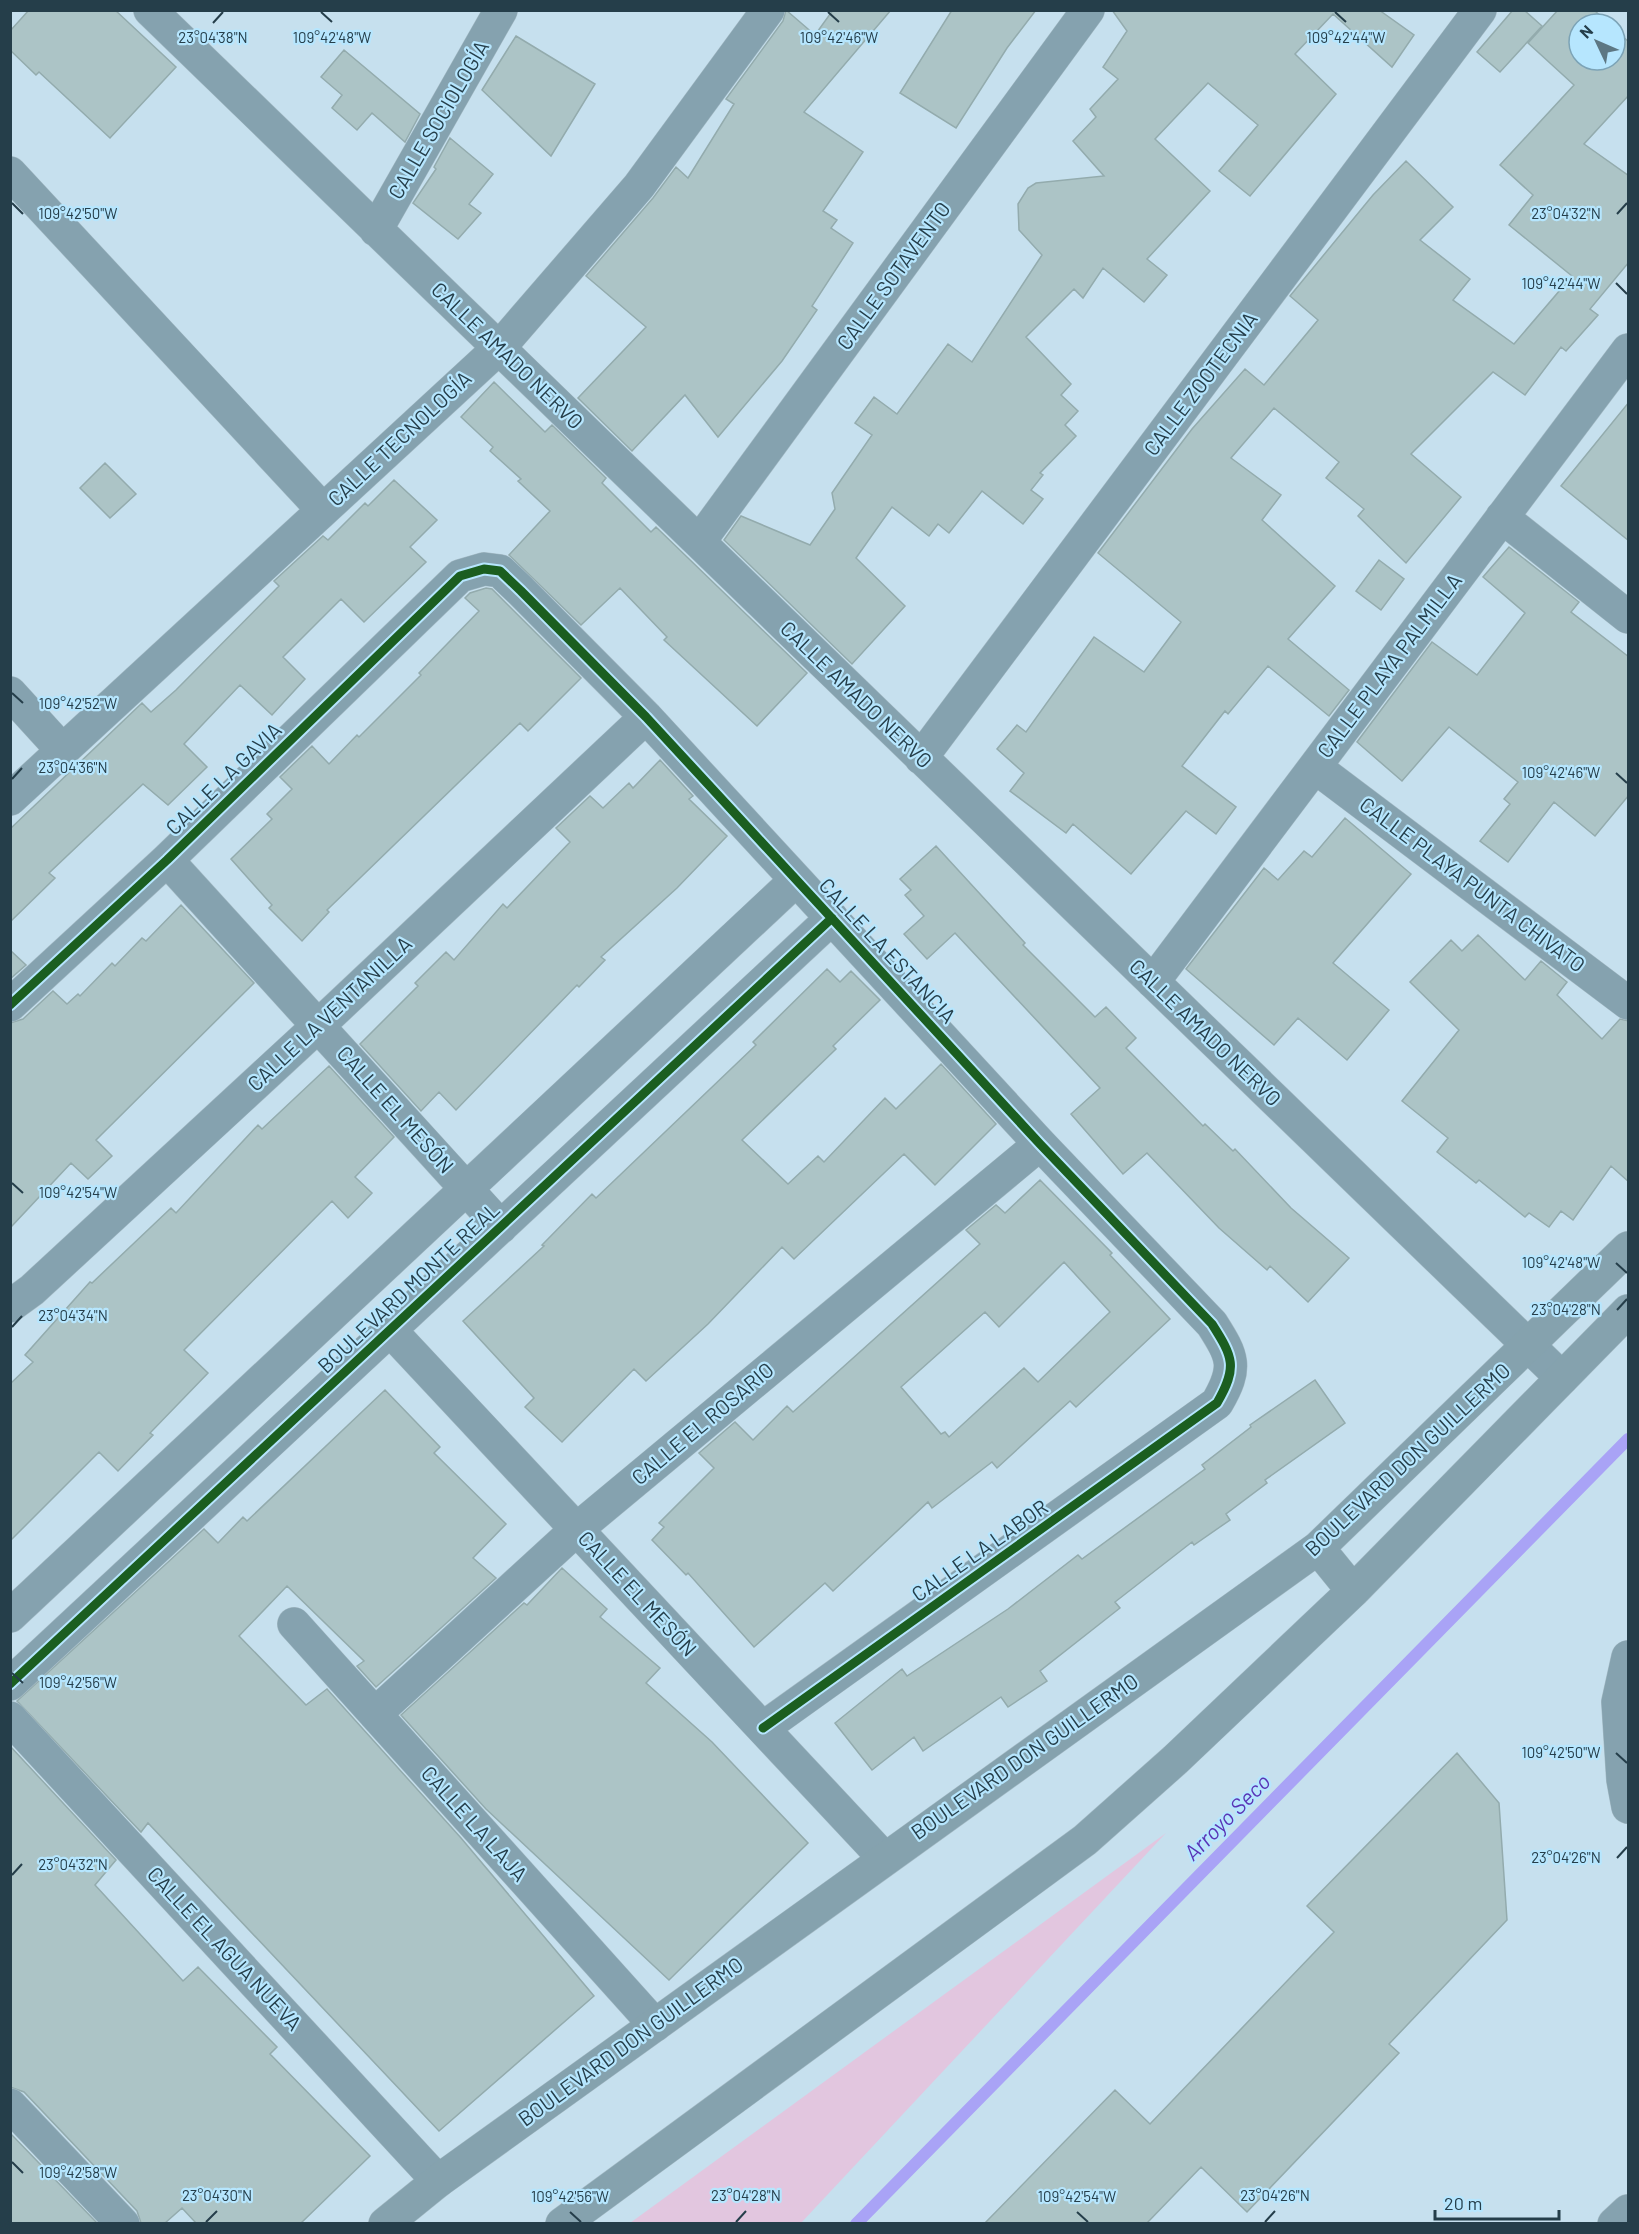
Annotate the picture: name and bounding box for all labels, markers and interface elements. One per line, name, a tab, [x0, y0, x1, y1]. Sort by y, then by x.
north arrow	[1567, 12, 1627, 72]
text: N	[1575, 21, 1596, 42]
text: 23°04'38"N	[178, 28, 248, 46]
text: 109°42'48"W	[293, 28, 371, 46]
text: 109°42'46"W	[800, 28, 878, 46]
text: 109°42'44"W	[1307, 28, 1385, 46]
street label: CALLE SOCIOLOGÍA	[382, 35, 493, 203]
street label: CALLE SOTAVENTO	[831, 196, 955, 354]
text: 109°42'50"W	[39, 204, 117, 222]
text: 23°04'32"N	[1531, 204, 1601, 222]
text: 109°42'44"W	[1522, 274, 1600, 292]
street label: CALLE AMADO NERVO	[427, 276, 589, 434]
street label: CALLE ZOOTECNIA	[1138, 306, 1262, 460]
street label: CALLE TECNOLOGÍA	[322, 365, 476, 511]
street label: CALLE PLAYA PALMILLA	[1311, 568, 1466, 762]
street label: CALLE AMADO NERVO	[776, 615, 938, 773]
text: 109°42'52"W	[39, 694, 117, 712]
street label: CALLE LA GAVIA	[160, 716, 286, 839]
text: 23°04'36"N	[38, 758, 108, 776]
text: 109°42'46"W	[1522, 763, 1600, 781]
street label: CALLE PLAYA PUNTA CHIVATO	[1355, 791, 1590, 977]
street label: CALLE LA ESTANCIA	[814, 872, 962, 1028]
street label: CALLE LA VENTANILLA	[242, 930, 417, 1096]
street label: CALLE AMADO NERVO	[1125, 953, 1287, 1111]
street label: CALLE EL MESÓN	[333, 1040, 460, 1178]
text: 109°42'54"W	[39, 1183, 117, 1201]
street label: BOULEVARD MONTE REAL	[312, 1196, 504, 1378]
text: 109°42'48"W	[1522, 1253, 1600, 1271]
text: 23°04'28"N	[1531, 1300, 1601, 1318]
text: 23°04'34"N	[38, 1306, 108, 1324]
street label: CALLE EL ROSARIO	[626, 1356, 778, 1489]
street label: BOULEVARD DON GUILLERMO	[1299, 1357, 1515, 1561]
street label: CALLE LA LABOR	[906, 1493, 1052, 1606]
street label: CALLE EL MESÓN	[574, 1525, 703, 1661]
street label: BOULEVARD DON GUILLERMO	[906, 1668, 1143, 1844]
text: 109°42'56"W	[39, 1673, 117, 1691]
text: 109°42'50"W	[1522, 1743, 1600, 1761]
street label: CALLE LA LAJA	[417, 1760, 534, 1886]
water label: Arroyo Seco	[1178, 1768, 1275, 1865]
text: 23°04'26"N	[1531, 1848, 1601, 1866]
text: 23°04'32"N	[38, 1855, 108, 1873]
street label: CALLE EL AGUA NUEVA	[143, 1861, 308, 2035]
street label: BOULEVARD DON GUILLERMO	[513, 1951, 747, 2131]
text: 109°42'58"W	[39, 2163, 117, 2181]
scale bar	[1435, 2183, 1560, 2221]
text: 23°04'30"N	[182, 2186, 252, 2204]
text: 23°04'28"N	[711, 2186, 781, 2204]
text: 23°04'26"N	[1240, 2186, 1310, 2204]
text: 109°42'56"W	[531, 2187, 609, 2205]
text: 109°42'54"W	[1038, 2187, 1116, 2205]
text: 20 m	[1444, 2192, 1482, 2214]

